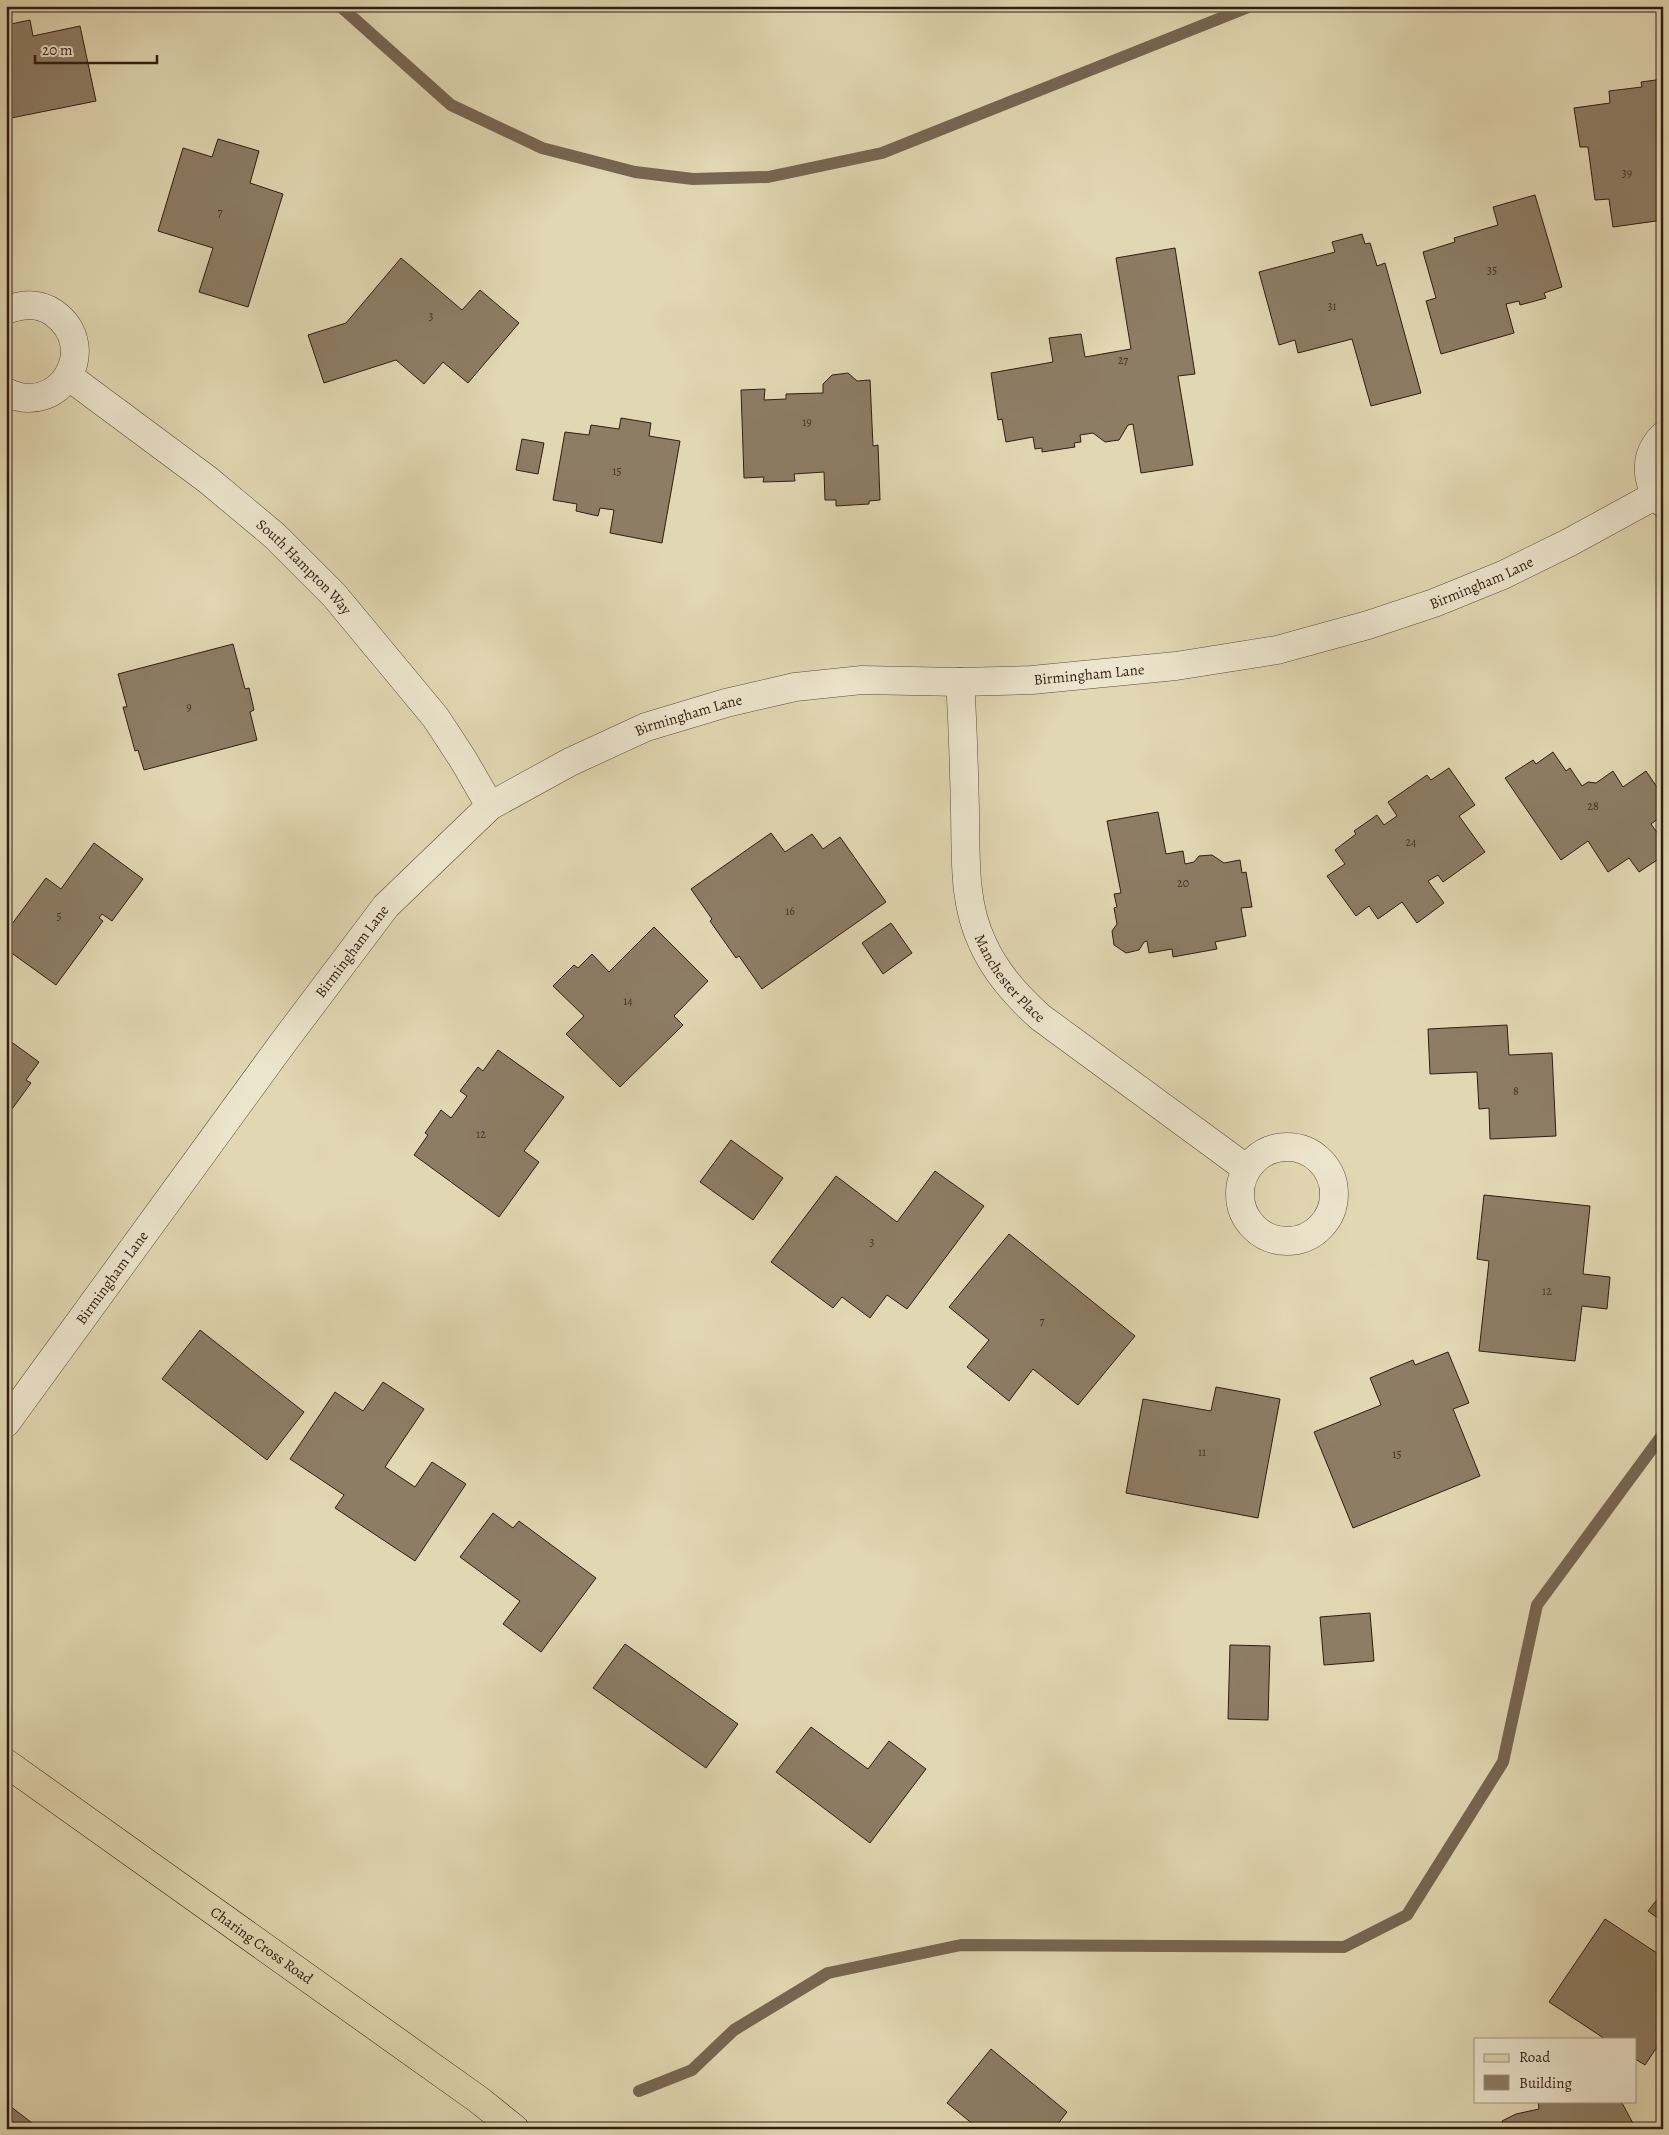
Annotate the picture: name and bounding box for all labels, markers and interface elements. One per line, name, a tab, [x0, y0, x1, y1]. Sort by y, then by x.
scale bar	[35, 32, 158, 64]
text: 20 m	[42, 40, 73, 60]
house number: 39	[1622, 165, 1632, 181]
house number: 7	[217, 204, 223, 220]
house number: 35	[1487, 262, 1497, 278]
house number: 31	[1327, 298, 1337, 314]
house number: 3	[429, 308, 434, 324]
house number: 27	[1118, 352, 1129, 368]
house number: 19	[802, 414, 812, 430]
house number: 15	[612, 463, 622, 479]
street label: South Hampton Way	[252, 515, 356, 619]
street label: Birmingham Lane	[1426, 551, 1537, 614]
street label: Birmingham Lane	[1033, 659, 1146, 690]
street label: Birmingham Lane	[631, 690, 744, 741]
house number: 9	[186, 699, 192, 715]
house number: 28	[1587, 798, 1599, 814]
house number: 24	[1405, 834, 1417, 850]
house number: 20	[1177, 875, 1189, 891]
street label: Birmingham Lane	[310, 901, 394, 1002]
house number: 16	[785, 903, 795, 919]
house number: 5	[56, 908, 62, 924]
street label: Manchester Place	[970, 931, 1049, 1027]
house number: 14	[623, 993, 633, 1009]
house number: 8	[1513, 1083, 1519, 1099]
house number: 12	[476, 1126, 486, 1142]
street label: Birmingham Lane	[71, 1226, 153, 1328]
house number: 3	[870, 1234, 875, 1250]
house number: 12	[1542, 1283, 1552, 1299]
house number: 7	[1039, 1313, 1045, 1329]
house number: 11	[1198, 1444, 1206, 1460]
house number: 15	[1392, 1446, 1402, 1462]
street label: Charing Cross Road	[206, 1902, 318, 1989]
legend	[1474, 2038, 1636, 2102]
text: Road	[1519, 2047, 1551, 2067]
text: Building	[1519, 2073, 1572, 2093]

